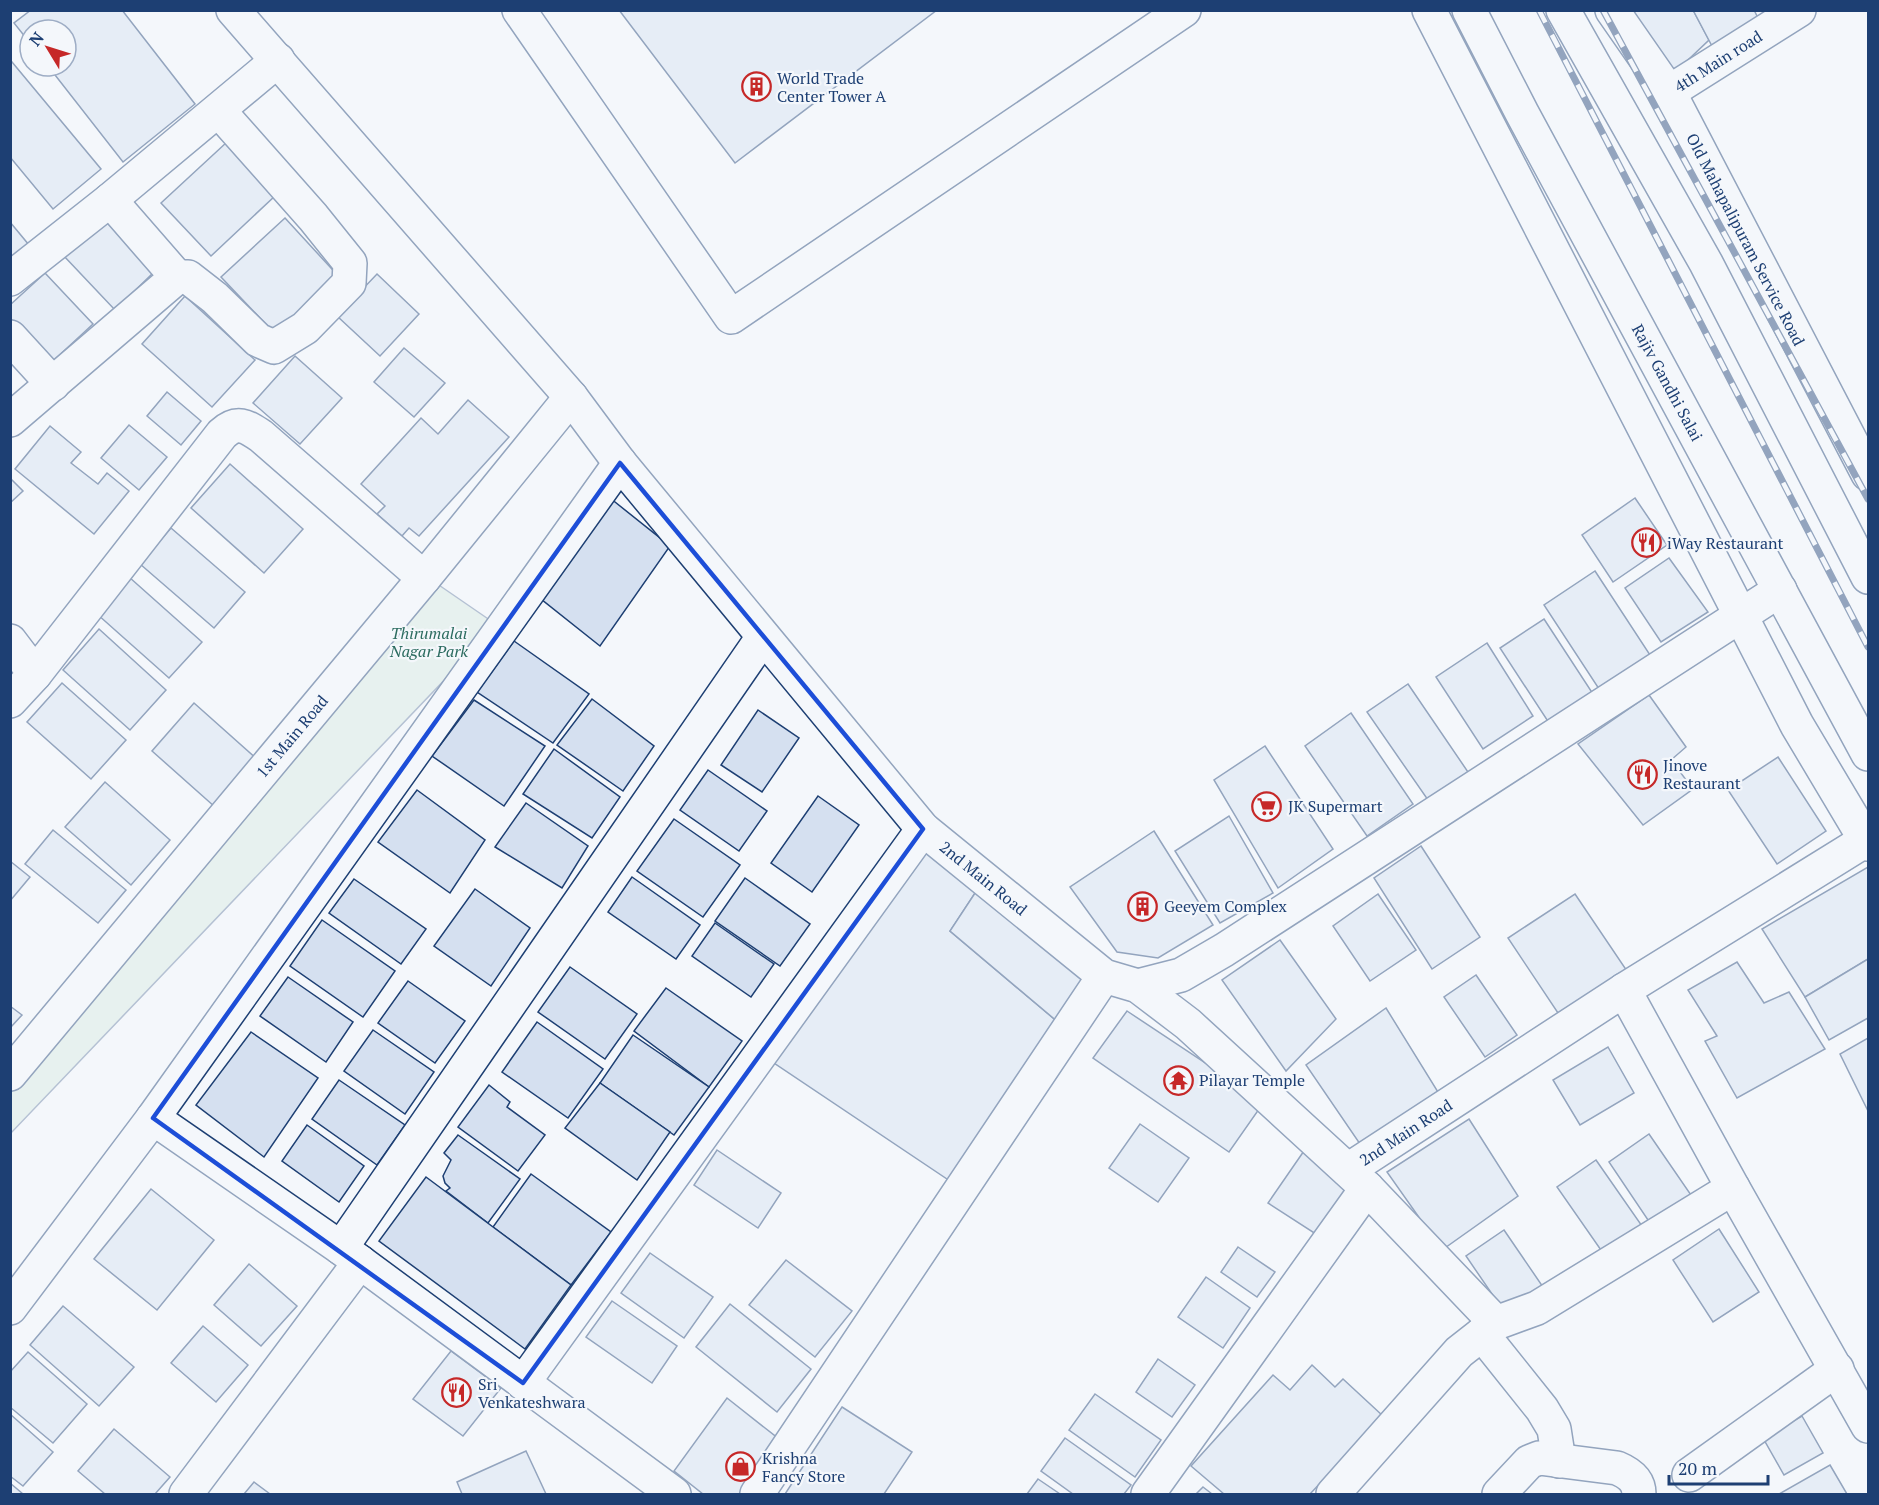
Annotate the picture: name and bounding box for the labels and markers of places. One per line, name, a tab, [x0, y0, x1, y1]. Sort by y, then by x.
place label: World Trade Center Tower A	[777, 67, 886, 107]
building icon: World Trade Center Tower A	[740, 71, 772, 103]
restaurant icon: iWay Restaurant	[1630, 527, 1662, 559]
place label: iWay Restaurant	[1667, 532, 1784, 554]
place label: Jinove Restaurant	[1663, 754, 1741, 794]
restaurant icon: Jinove Restaurant	[1626, 758, 1658, 790]
supermarket icon: JK Supermart	[1251, 790, 1283, 822]
place label: JK Supermart	[1288, 795, 1383, 817]
building icon: Geeyem Complex	[1127, 890, 1159, 922]
place label: Geeyem Complex	[1164, 895, 1288, 917]
temple icon: Pilayar Temple	[1162, 1064, 1194, 1096]
place label: Pilayar Temple	[1199, 1069, 1305, 1091]
place label: Sri Venkateshwara	[478, 1373, 586, 1413]
restaurant icon: Sri Venkateshwara	[441, 1377, 473, 1409]
place label: Krishna Fancy Store	[762, 1447, 845, 1487]
shop icon: Krishna Fancy Store	[725, 1451, 757, 1483]

